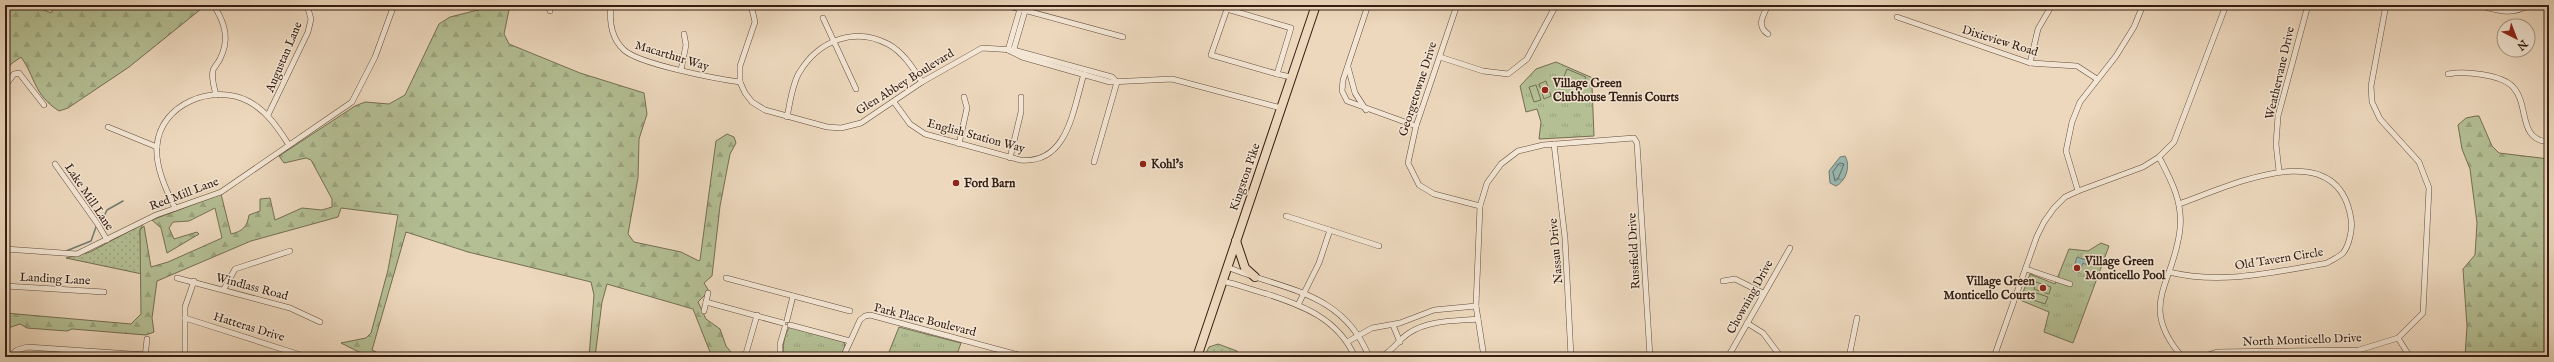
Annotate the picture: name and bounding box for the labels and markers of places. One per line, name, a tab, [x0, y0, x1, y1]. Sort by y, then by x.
place label: Village Green Clubhouse Tennis Courts	[1552, 76, 1679, 105]
marker: Village Green Clubhouse Tennis Courts	[1540, 85, 1550, 95]
place label: Kohl's	[1151, 157, 1184, 172]
marker: Kohl's	[1138, 159, 1148, 169]
place label: Ford Barn	[964, 176, 1016, 191]
marker: Ford Barn	[951, 178, 961, 188]
place label: Village Green Monticello Pool	[2084, 254, 2166, 283]
marker: Village Green Monticello Pool	[2072, 263, 2082, 273]
place label: Village Green Monticello Courts	[1944, 274, 2036, 303]
marker: Village Green Monticello Courts	[2038, 283, 2048, 293]

